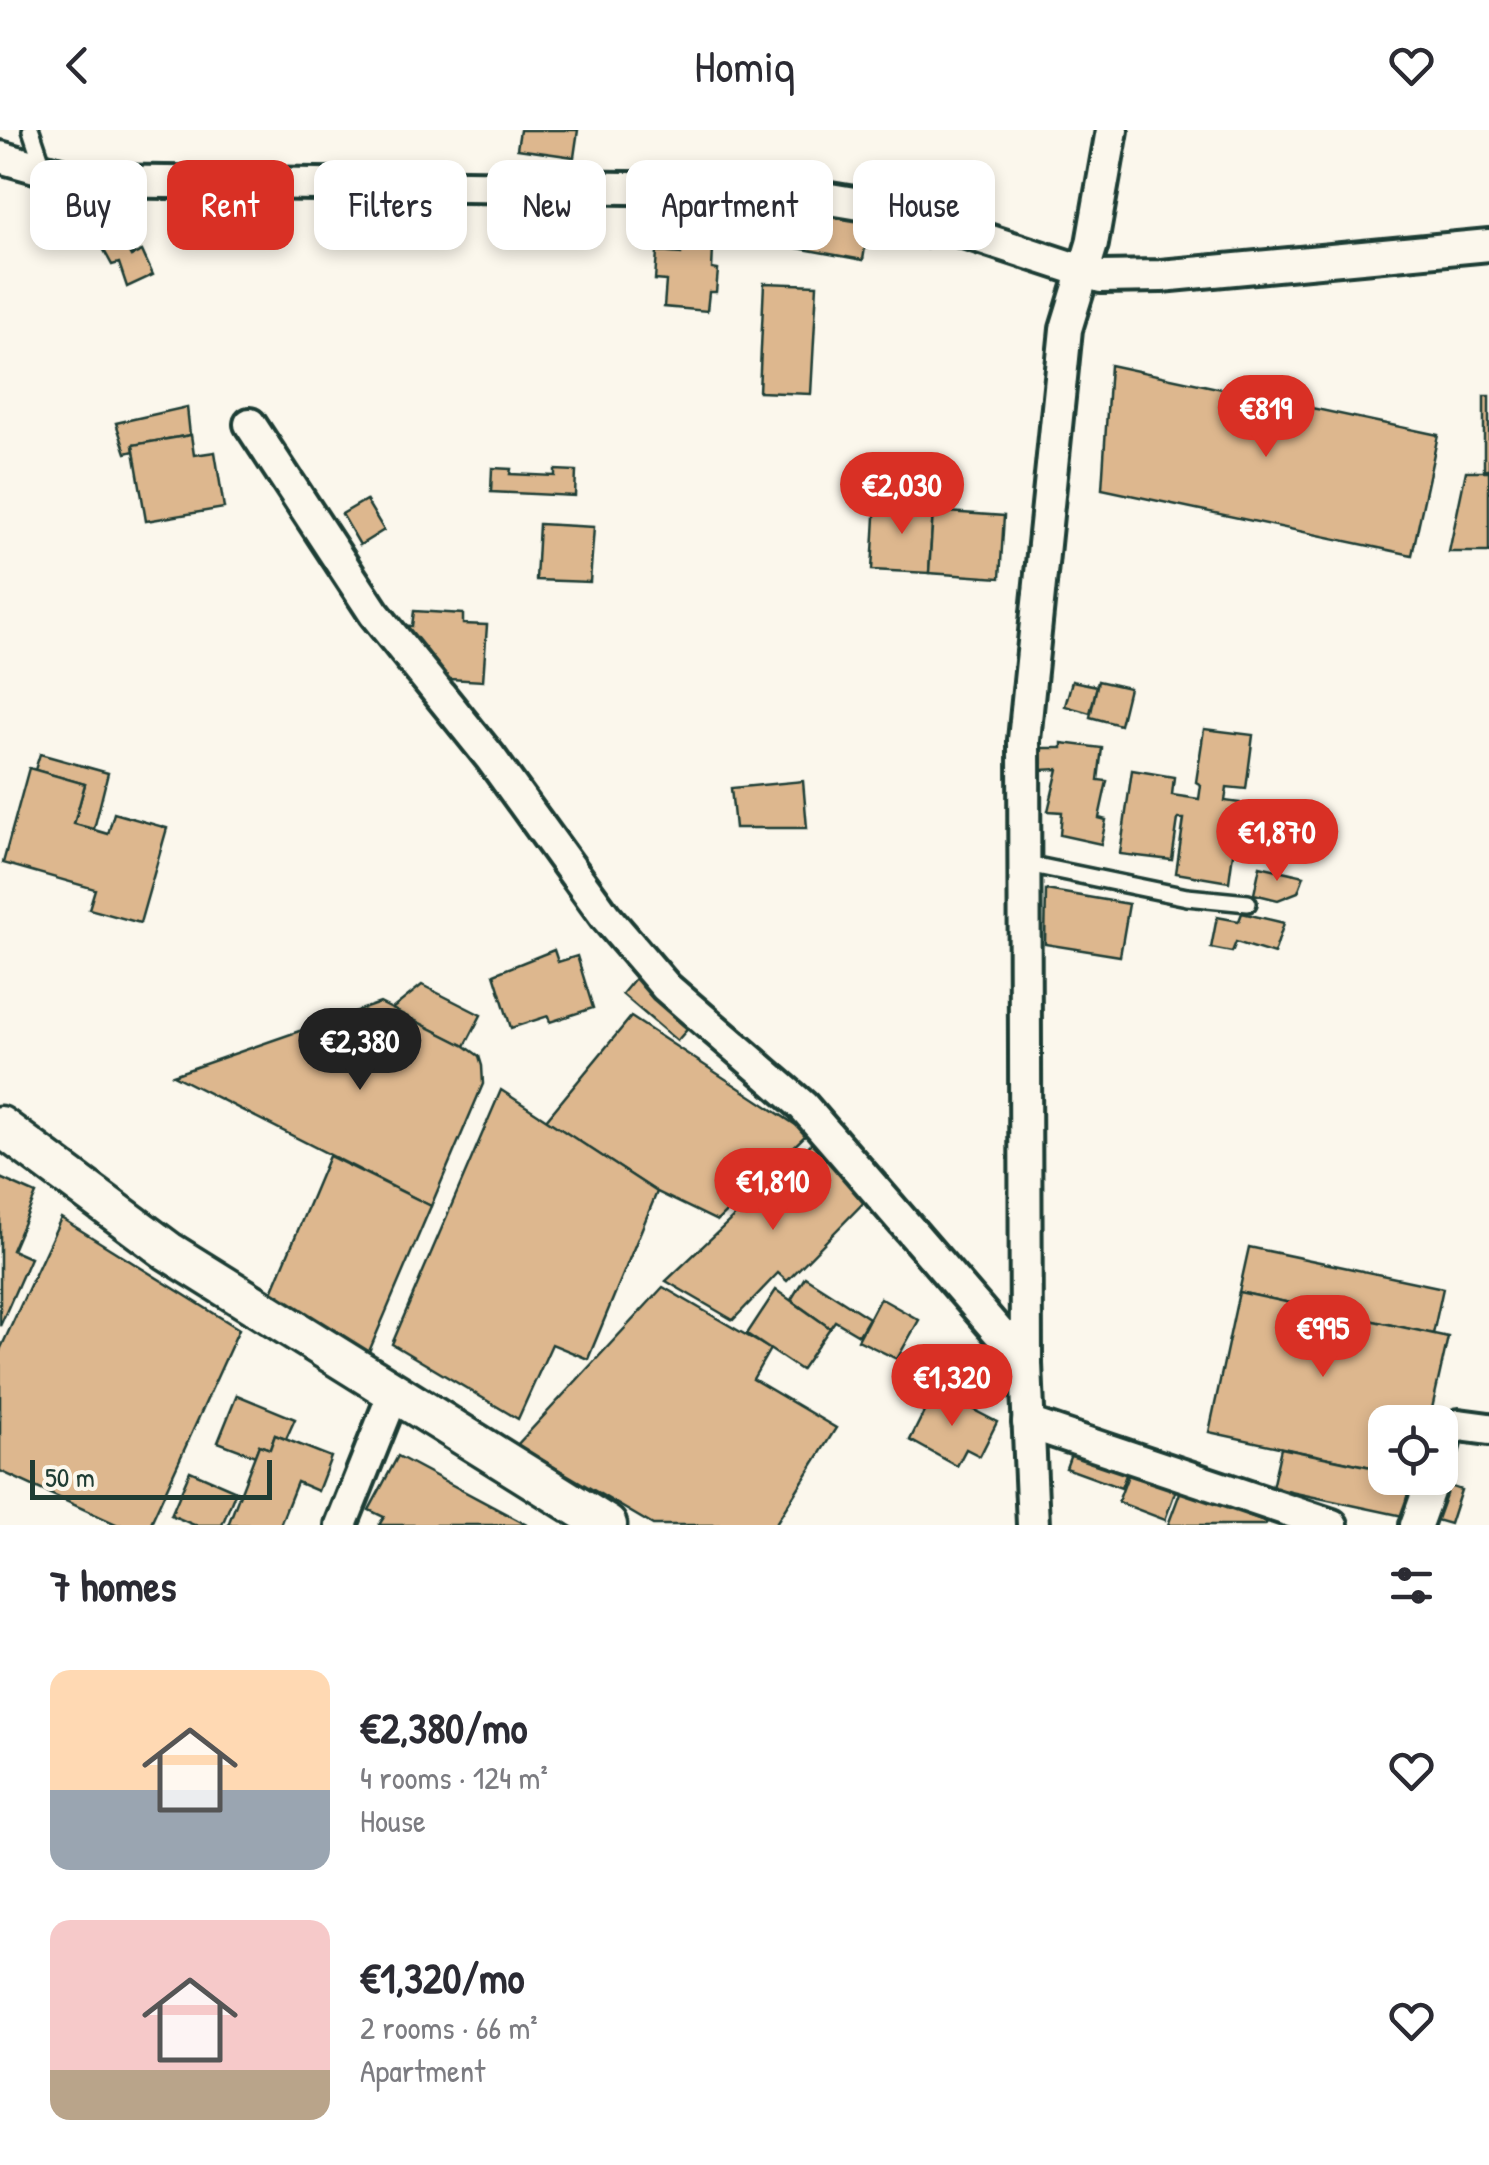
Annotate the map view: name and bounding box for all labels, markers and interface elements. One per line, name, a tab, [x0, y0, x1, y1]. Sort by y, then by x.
text: Homiq	[694, 35, 795, 96]
icon: back	[50, 38, 105, 93]
icon: heart	[1384, 38, 1439, 93]
chip: Buy	[30, 160, 147, 250]
chip: Rent	[167, 160, 294, 250]
chip: Filters	[314, 160, 467, 250]
chip: New	[487, 160, 606, 250]
chip: Apartment	[626, 160, 833, 250]
chip: House	[853, 160, 995, 250]
pin: €819	[1207, 375, 1325, 460]
text: €819	[1240, 386, 1292, 429]
pin: €2,030	[821, 452, 983, 537]
text: €2,030	[862, 463, 942, 506]
pin: €1,870	[1196, 799, 1358, 884]
text: €1,870	[1238, 810, 1316, 853]
pin: €2,380	[279, 1008, 441, 1093]
text: €2,380	[320, 1019, 400, 1062]
pin: €1,810	[692, 1148, 854, 1233]
text: €1,810	[736, 1159, 810, 1202]
pin: €995	[1264, 1295, 1382, 1380]
text: €995	[1297, 1306, 1349, 1349]
pin: €1,320	[871, 1344, 1033, 1429]
text: €1,320	[913, 1355, 991, 1398]
map controls	[1368, 1405, 1458, 1495]
button: locate	[1368, 1405, 1458, 1495]
scale bar	[30, 1455, 272, 1500]
text: 50 m	[45, 1458, 95, 1496]
text: 7 homes	[50, 1557, 176, 1614]
icon: filters	[1384, 1558, 1439, 1613]
text: €2,380/mo	[360, 1699, 527, 1756]
icon: home	[130, 1710, 250, 1830]
icon: heart	[1384, 1743, 1439, 1798]
text: 4 rooms · 124 m²	[360, 1756, 548, 1799]
text: House	[360, 1799, 426, 1842]
text: €1,320/mo	[360, 1949, 524, 2006]
icon: home	[130, 1960, 250, 2080]
icon: heart	[1384, 1993, 1439, 2048]
text: 2 rooms · 66 m²	[360, 2006, 538, 2049]
text: Apartment	[360, 2049, 485, 2092]

